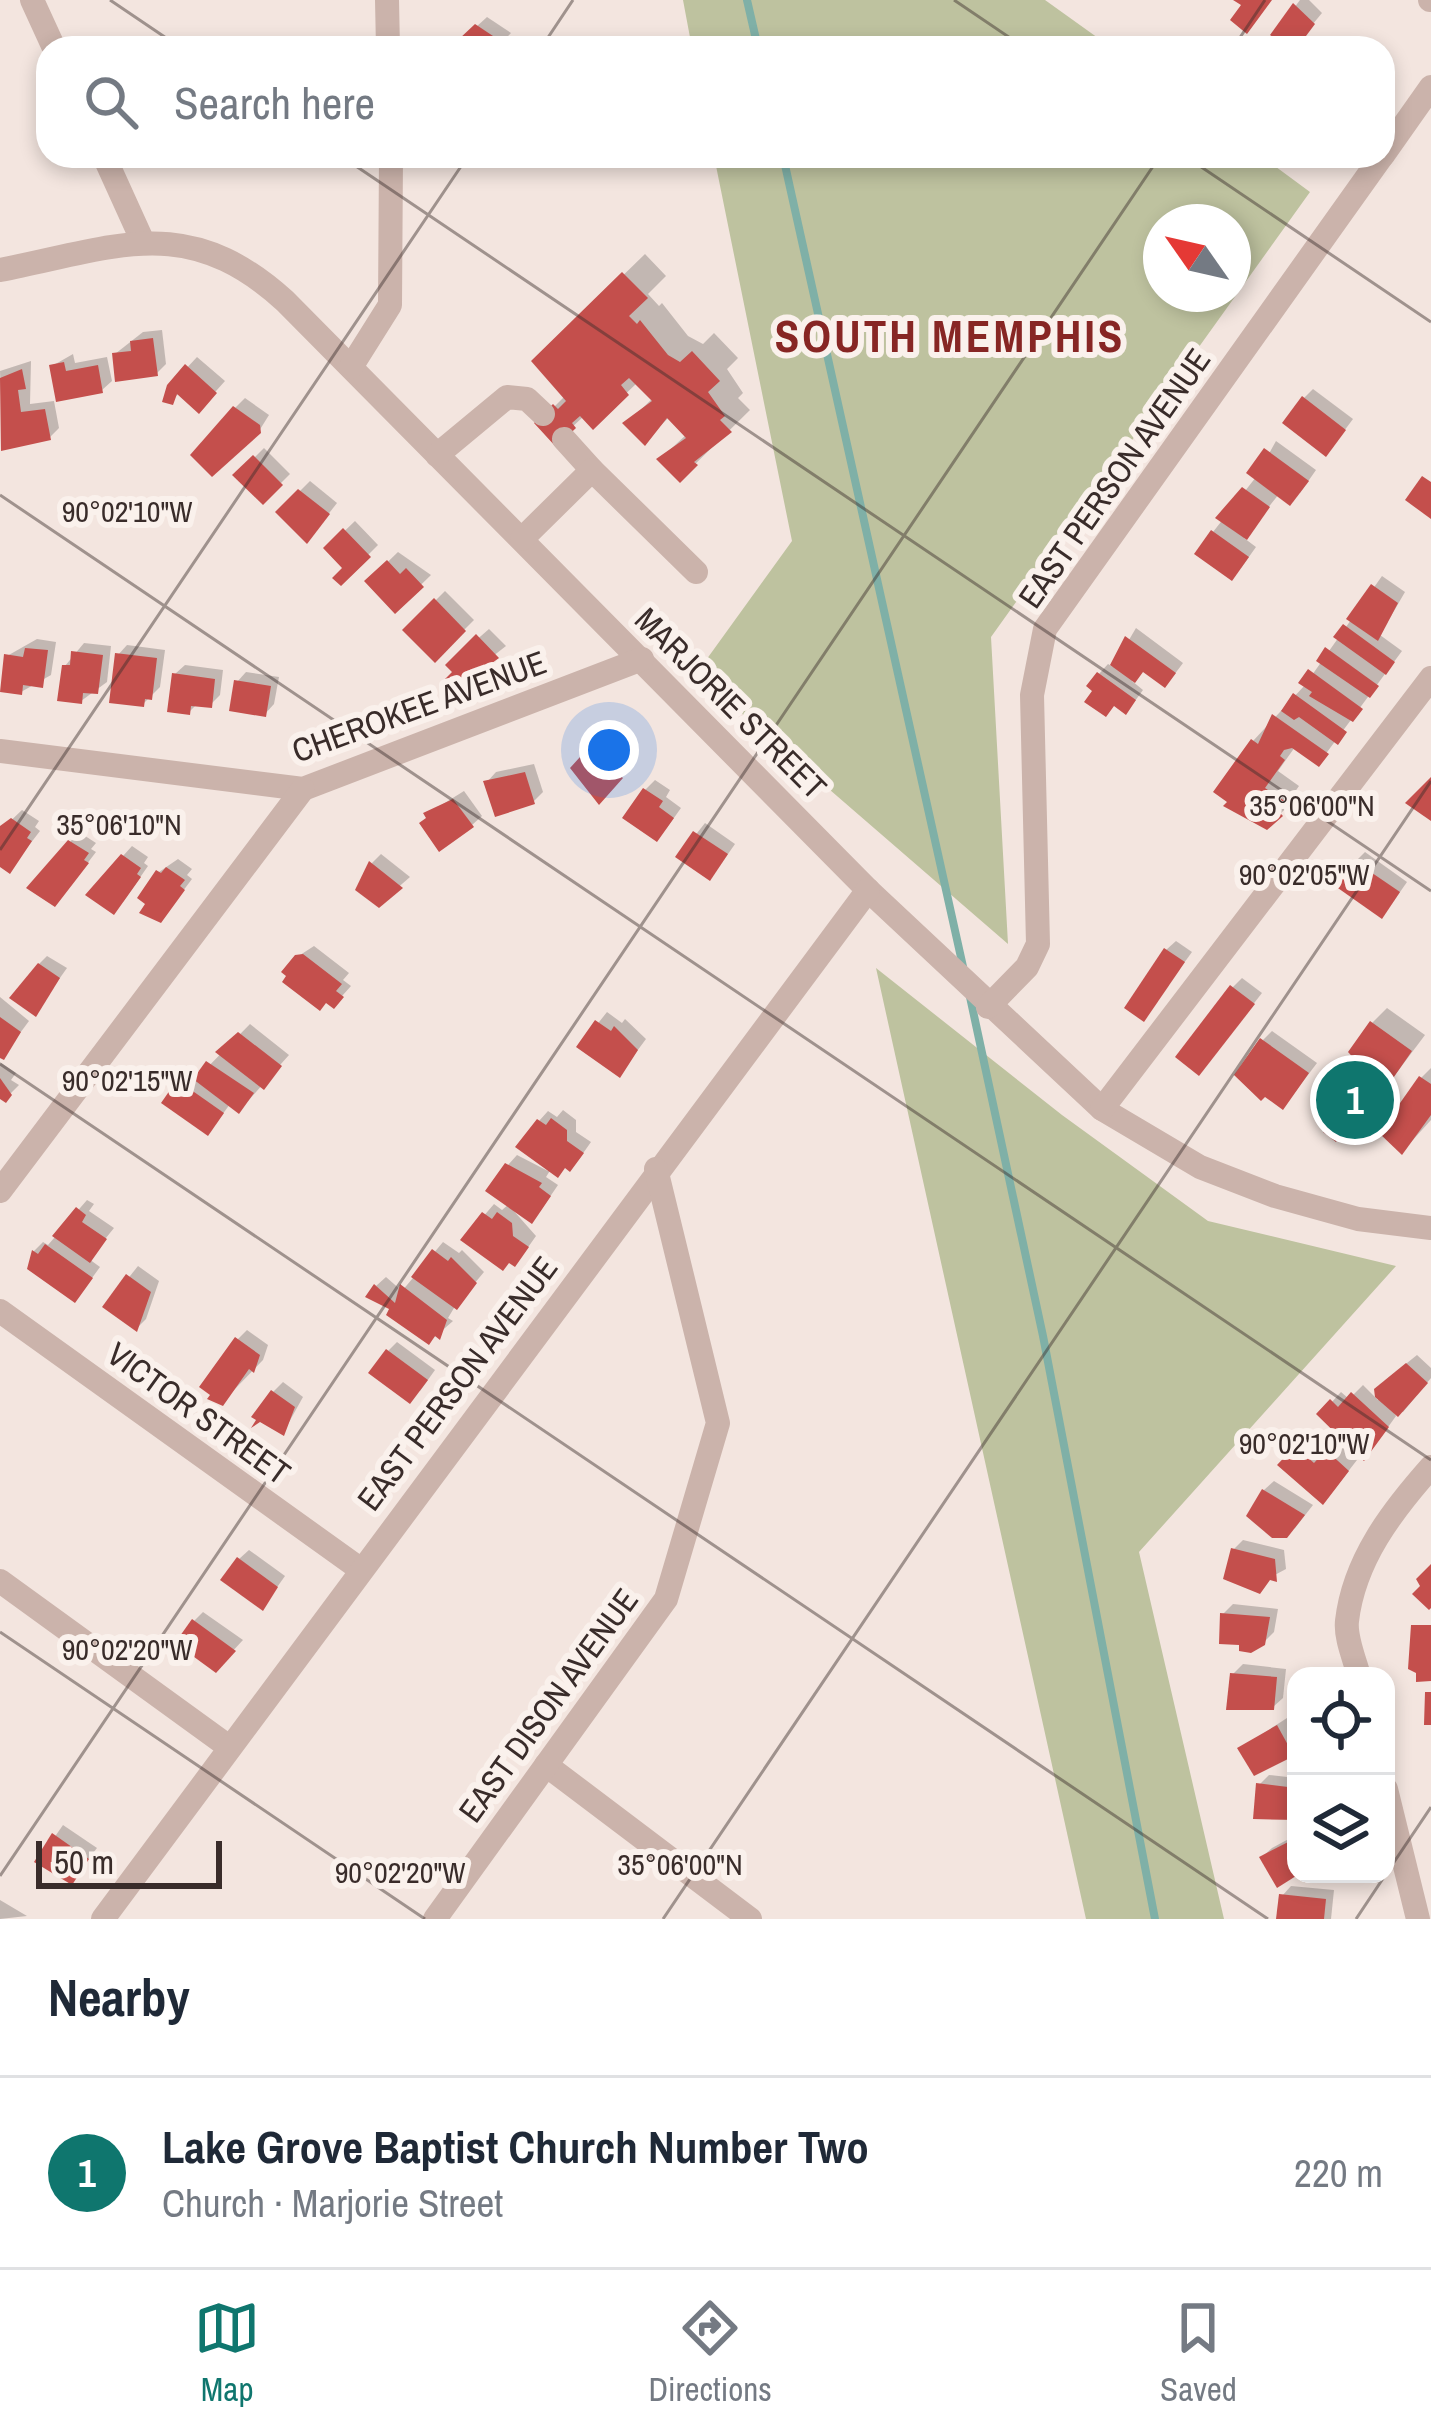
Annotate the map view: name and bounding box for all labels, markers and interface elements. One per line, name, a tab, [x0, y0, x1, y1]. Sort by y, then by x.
search box	[36, 36, 1395, 168]
icon: search	[78, 69, 144, 135]
text: Search here	[174, 72, 375, 133]
north arrow	[1143, 204, 1251, 312]
district label: SOUTH MEMPHIS	[775, 305, 1125, 366]
street label: EAST PERSON AVENUE	[1008, 339, 1220, 617]
text: 90°02'10"W	[62, 491, 192, 531]
street label: MARJORIE STREET	[626, 598, 836, 808]
street label: CHEROKEE AVENUE	[286, 640, 552, 772]
your location	[579, 720, 639, 780]
text: 35°06'00"N	[1249, 785, 1375, 825]
text: 35°06'10"N	[56, 804, 182, 844]
text: 90°02'05"W	[1239, 854, 1369, 894]
pin: 1	[1316, 1055, 1394, 1145]
text: 90°02'15"W	[62, 1060, 192, 1100]
street label: EAST PERSON AVENUE	[347, 1247, 567, 1519]
street label: VICTOR STREET	[99, 1332, 299, 1494]
text: 90°02'10"W	[1239, 1423, 1369, 1463]
street label: EAST DISON AVENUE	[448, 1579, 648, 1831]
text: 90°02'20"W	[62, 1629, 192, 1669]
map controls	[1287, 1667, 1395, 1883]
button: locate	[1287, 1667, 1395, 1775]
button: layers	[1287, 1775, 1395, 1883]
scale bar	[36, 1835, 222, 1888]
text: 50 m	[54, 1840, 114, 1884]
text: 35°06'00"N	[617, 1844, 743, 1884]
text: 90°02'20"W	[335, 1852, 465, 1892]
text: Nearby	[48, 1963, 190, 2032]
text: Lake Grove Baptist Church Number Two	[162, 2116, 869, 2177]
text: 1	[78, 2147, 96, 2199]
text: 220 m	[1294, 2147, 1383, 2199]
text: Church · Marjorie Street	[162, 2177, 503, 2229]
tab: Map	[194, 2295, 260, 2411]
tab: Directions	[648, 2295, 772, 2411]
tab: Saved	[1160, 2295, 1237, 2411]

